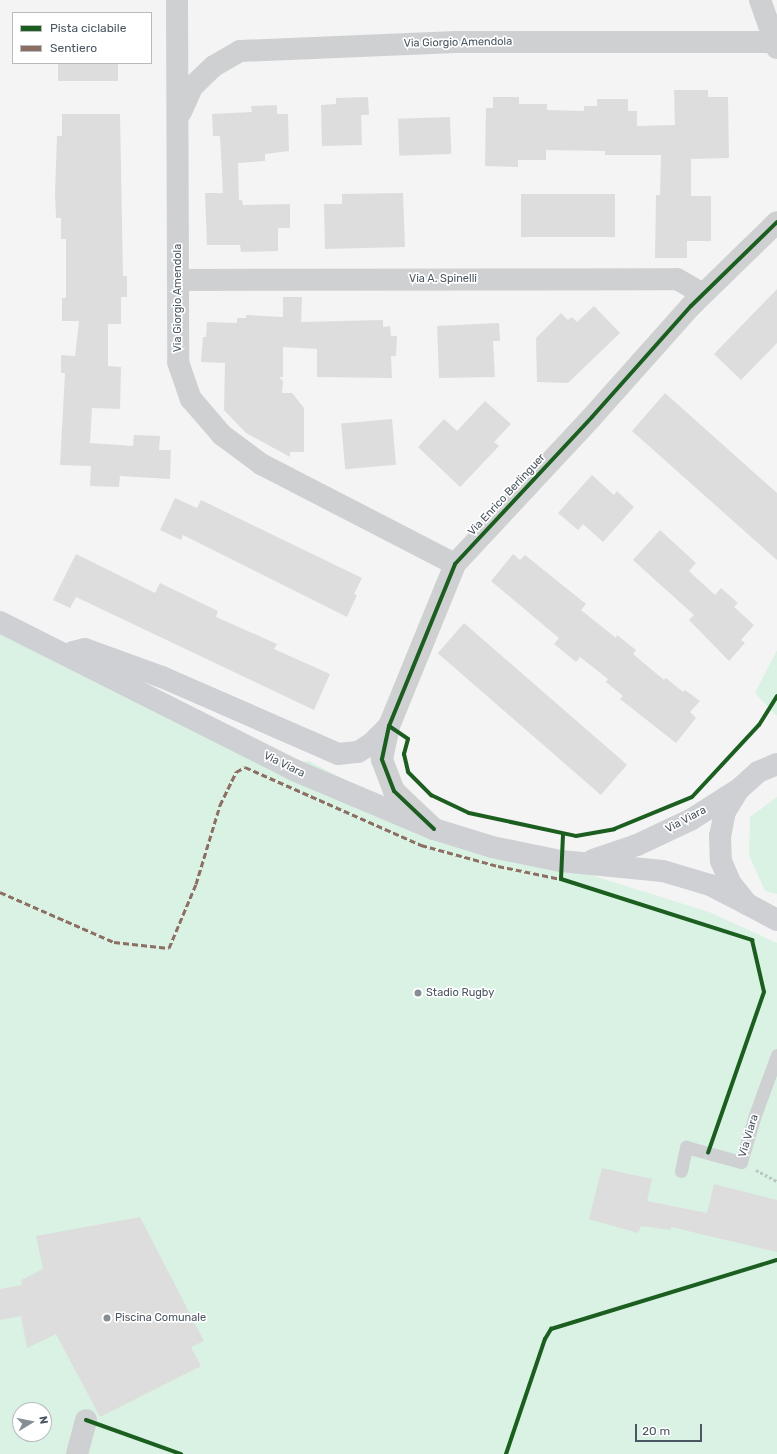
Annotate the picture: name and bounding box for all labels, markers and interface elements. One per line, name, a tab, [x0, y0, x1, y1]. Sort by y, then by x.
legend	[12, 12, 152, 64]
text: Pista ciclabile	[50, 21, 126, 35]
street label: Via Giorgio Amendola	[403, 35, 513, 51]
text: Sentiero	[50, 41, 97, 55]
street label: Via Giorgio Amendola	[171, 244, 185, 352]
street label: Via A. Spinelli	[409, 272, 477, 286]
street label: Via Enrico Berlinguer	[466, 451, 548, 539]
street label: Via Viara	[261, 749, 307, 781]
street label: Via Viara	[663, 804, 709, 836]
place label: Stadio Rugby	[426, 986, 494, 1000]
marker: Stadio Rugby	[413, 988, 423, 998]
street label: Via Viara	[736, 1113, 762, 1159]
place label: Piscina Comunale	[115, 1311, 206, 1325]
marker: Piscina Comunale	[102, 1313, 112, 1323]
north arrow	[12, 1402, 52, 1442]
text: N	[36, 1415, 50, 1425]
scale bar	[637, 1416, 704, 1442]
text: 20 m	[642, 1424, 670, 1438]

